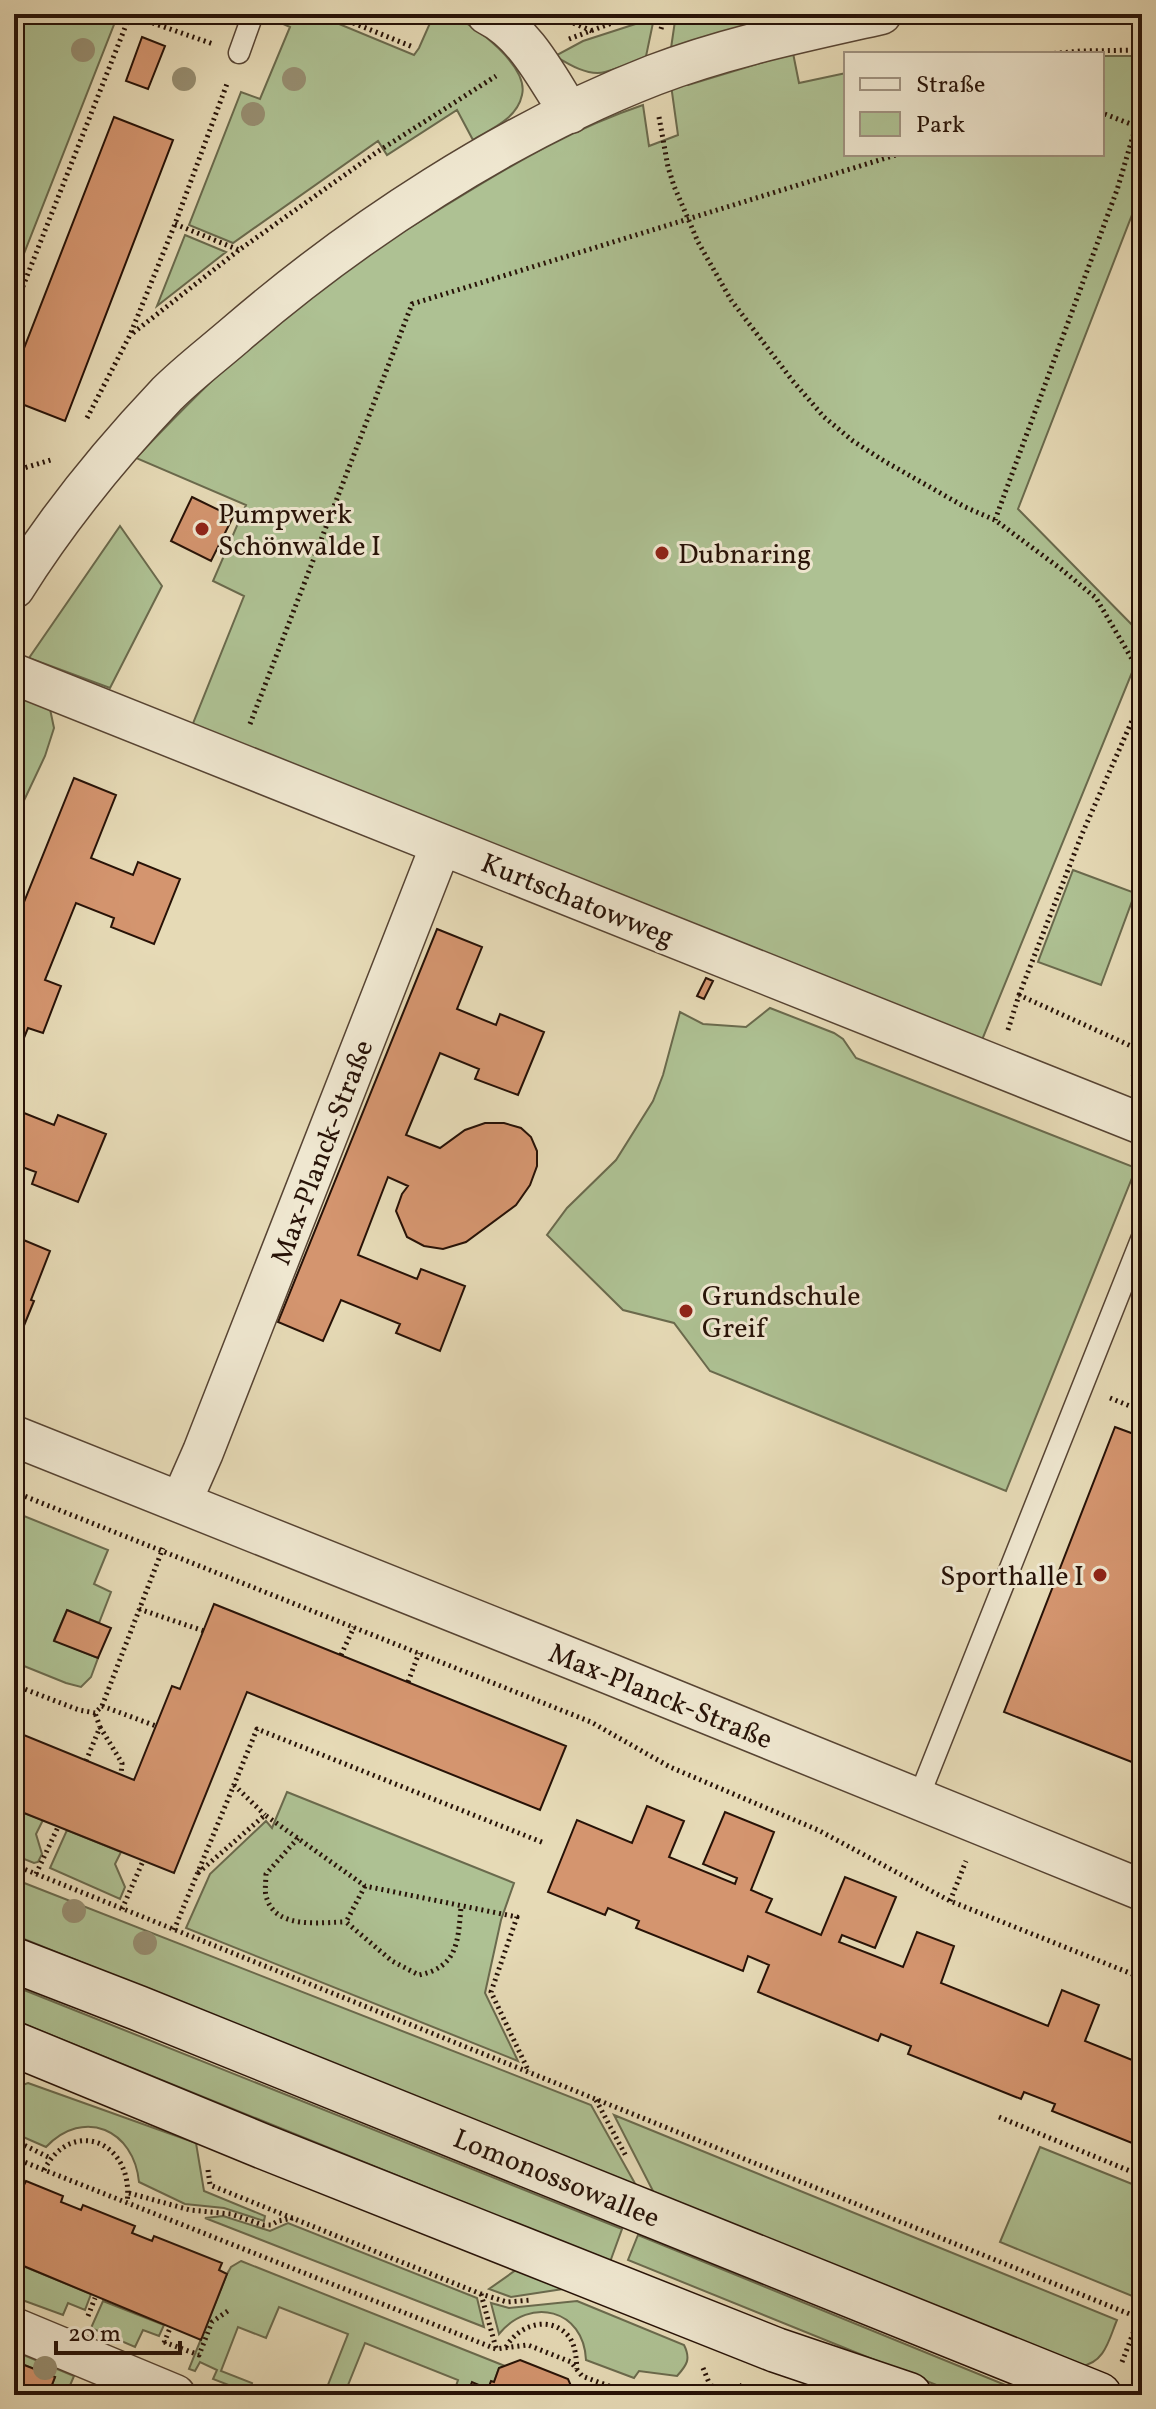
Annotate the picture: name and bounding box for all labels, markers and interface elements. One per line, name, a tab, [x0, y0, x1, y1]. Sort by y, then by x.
legend	[844, 52, 1104, 156]
text: Straße	[916, 69, 985, 103]
text: Park	[916, 109, 965, 143]
place label: Pumpwerk Schönwalde I	[218, 496, 381, 567]
marker: Pumpwerk Schönwalde I	[193, 520, 211, 538]
place label: Dubnaring	[678, 536, 811, 575]
marker: Dubnaring	[653, 544, 671, 562]
street label: Kurtschatowweg	[475, 845, 679, 958]
street label: Max-Planck-Straße	[262, 1035, 384, 1271]
place label: Grundschule Greif	[702, 1278, 860, 1349]
marker: Grundschule Greif	[677, 1302, 695, 1320]
place label: Sporthalle I	[940, 1558, 1084, 1597]
marker: Sporthalle I	[1091, 1566, 1109, 1584]
street label: Max-Planck-Straße	[542, 1635, 778, 1760]
street label: Lomonossowallee	[447, 2120, 665, 2238]
scale bar	[56, 2305, 180, 2355]
text: 20 m	[68, 2318, 121, 2352]

